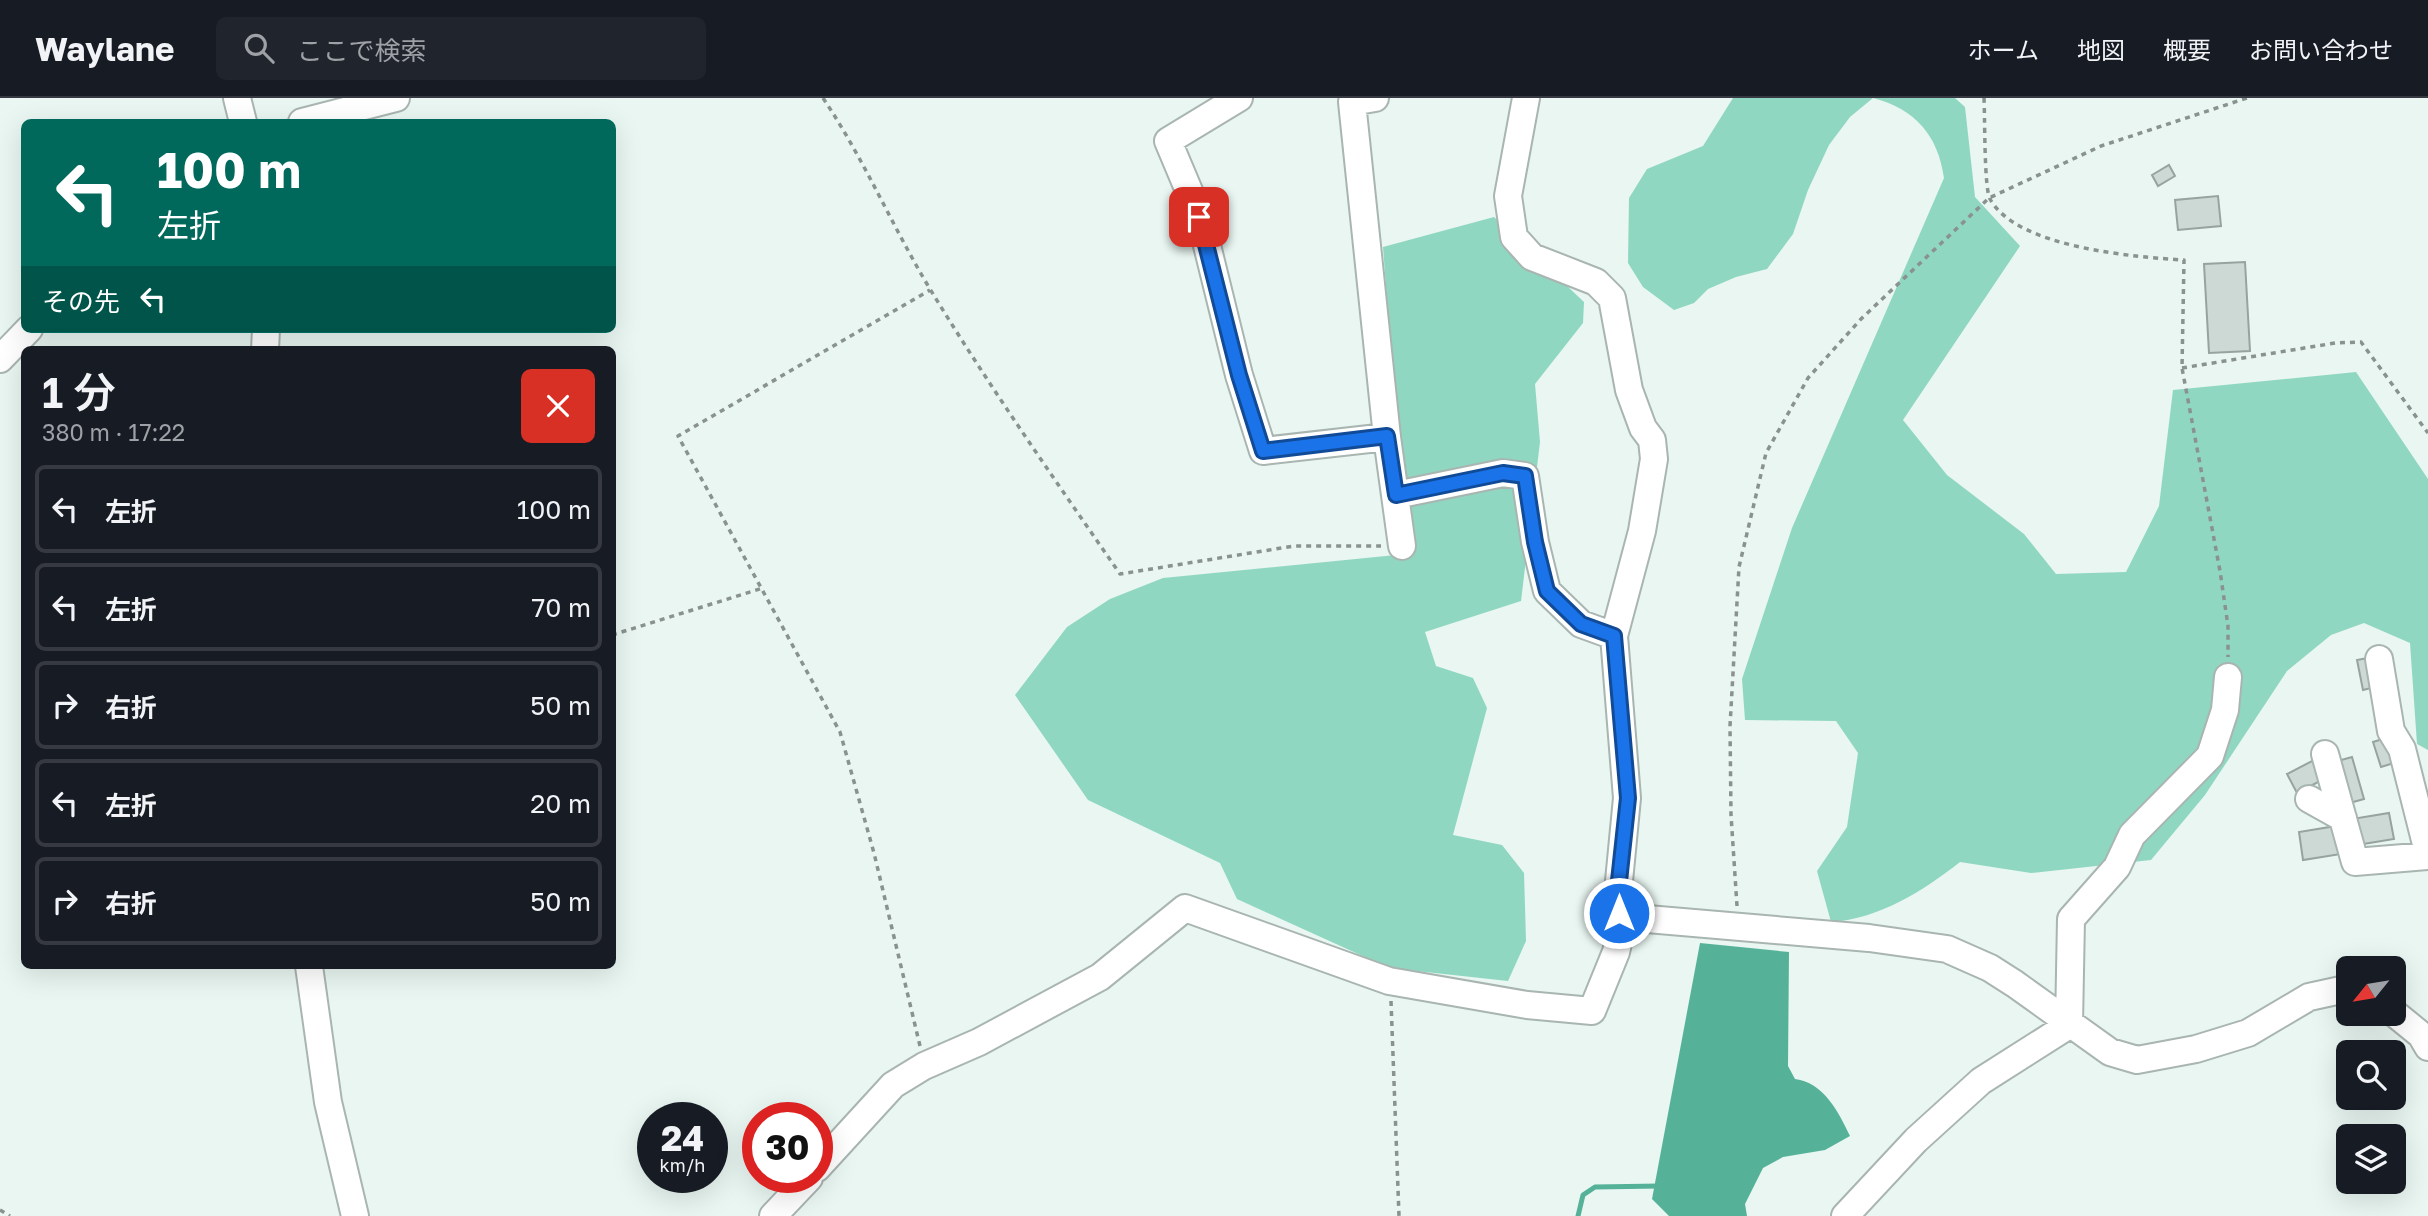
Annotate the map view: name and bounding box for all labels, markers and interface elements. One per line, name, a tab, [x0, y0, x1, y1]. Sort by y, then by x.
search box	[216, 17, 706, 80]
text: Waylane	[35, 29, 174, 68]
icon: search	[240, 29, 278, 67]
text: ここで検索	[296, 35, 426, 66]
text: ホーム	[1968, 35, 2039, 64]
text: 地図	[2077, 35, 2125, 64]
text: 概要	[2163, 35, 2211, 64]
text: お問い合わせ	[2249, 35, 2393, 64]
text: 100 m	[157, 140, 301, 199]
icon: left	[42, 147, 133, 238]
pin	[1169, 187, 1229, 247]
icon: arrive	[1180, 198, 1218, 236]
text: 左折	[157, 206, 221, 244]
icon: left	[134, 280, 172, 318]
text: その先	[42, 286, 120, 317]
text: 1 分	[42, 367, 116, 417]
button: close	[521, 369, 595, 443]
text: 380 m · 17:22	[42, 418, 185, 446]
icon: left	[46, 490, 84, 528]
text: 100 m	[517, 494, 591, 525]
text: 左折	[105, 496, 157, 527]
icon: left	[46, 588, 84, 626]
text: 70 m	[532, 592, 591, 623]
text: 左折	[105, 594, 157, 625]
icon: right	[46, 686, 84, 724]
text: 50 m	[530, 690, 591, 721]
text: 右折	[105, 692, 157, 723]
icon: left	[46, 784, 84, 822]
text: 20 m	[530, 788, 591, 819]
text: 左折	[105, 790, 157, 821]
position arrow	[1582, 876, 1656, 950]
icon: right	[46, 882, 84, 920]
text: 50 m	[530, 886, 591, 917]
text: 右折	[105, 888, 157, 919]
north arrow	[2336, 956, 2406, 1026]
map controls	[2336, 956, 2406, 1194]
button: search	[2336, 1040, 2406, 1110]
speed limit sign: 30	[742, 1102, 833, 1193]
text: 24	[661, 1117, 704, 1159]
button: layers	[2336, 1124, 2406, 1194]
text: km/h	[660, 1154, 705, 1176]

